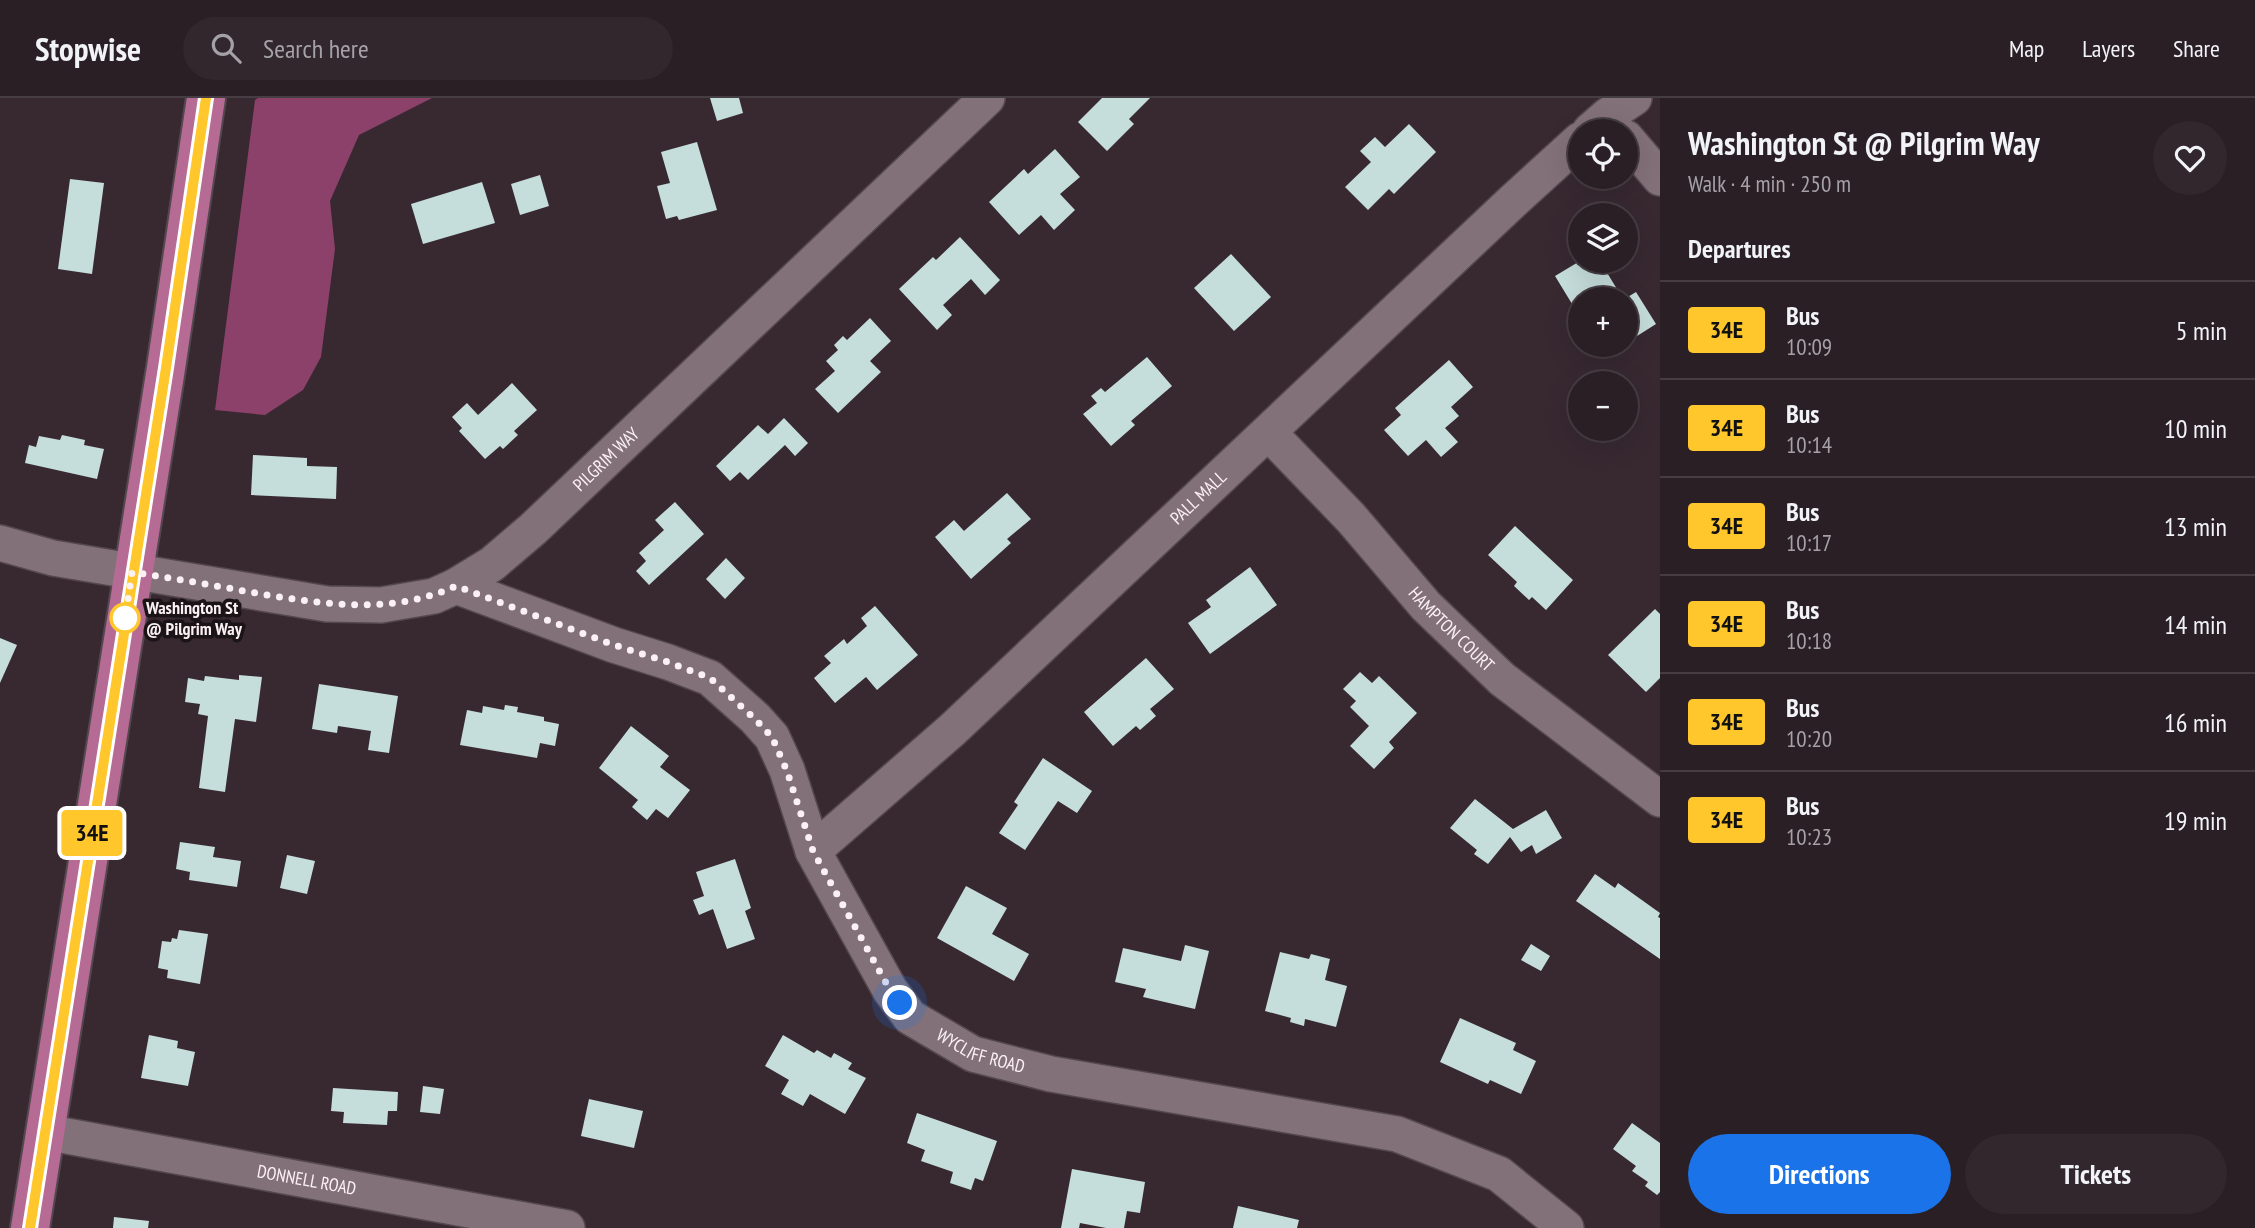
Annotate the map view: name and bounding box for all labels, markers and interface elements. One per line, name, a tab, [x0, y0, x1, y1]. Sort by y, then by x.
search box	[183, 17, 673, 80]
text: Stopwise	[35, 27, 141, 70]
icon: search	[207, 29, 245, 67]
text: Search here	[263, 32, 369, 65]
text: Map	[2009, 33, 2044, 64]
text: Layers	[2082, 33, 2135, 64]
text: Share	[2173, 33, 2220, 64]
map controls	[1568, 119, 1638, 441]
button: locate	[1568, 119, 1638, 189]
text: Washington St @ Pilgrim Way	[1688, 121, 2040, 164]
button: heart	[2153, 121, 2227, 195]
text: Walk · 4 min · 250 m	[1688, 169, 1851, 198]
button: layers	[1568, 203, 1638, 273]
text: Departures	[1688, 232, 1791, 265]
button: +	[1568, 287, 1638, 357]
text: Bus	[1786, 299, 1819, 332]
text: 34E	[1710, 314, 1743, 345]
text: 5 min	[2176, 314, 2227, 347]
text: 10:09	[1786, 332, 1832, 361]
button: −	[1568, 371, 1638, 441]
text: Bus	[1786, 397, 1819, 430]
text: 34E	[1710, 412, 1743, 443]
text: 10 min	[2164, 412, 2227, 445]
street label: PILGRIM WAY	[568, 422, 644, 496]
text: 10:14	[1786, 430, 1832, 459]
street label: PALL MALL	[1165, 465, 1231, 529]
text: Bus	[1786, 495, 1819, 528]
text: 34E	[1710, 510, 1743, 541]
text: 13 min	[2164, 510, 2227, 543]
text: 10:17	[1786, 528, 1832, 557]
street label: HAMPTON COURT	[1404, 582, 1499, 676]
text: Bus	[1786, 593, 1819, 626]
place label: Washington St @ Pilgrim Way	[145, 596, 243, 640]
marker: Washington St @ Pilgrim Way	[110, 603, 140, 633]
text: 34E	[1710, 608, 1743, 639]
text: 14 min	[2164, 608, 2227, 641]
text: 10:18	[1786, 626, 1832, 655]
text: Bus	[1786, 691, 1819, 724]
text: 34E	[1710, 706, 1743, 737]
text: 16 min	[2164, 706, 2227, 739]
text: 10:20	[1786, 724, 1832, 753]
text: Bus	[1786, 789, 1819, 822]
text: 34E	[1710, 804, 1743, 835]
text: 19 min	[2164, 804, 2227, 837]
line badge: 34E	[52, 810, 132, 856]
text: 34E	[75, 817, 109, 848]
text: 10:23	[1786, 822, 1832, 851]
your location	[882, 985, 917, 1020]
street label: WYCLIFF ROAD	[932, 1023, 1027, 1078]
button: Directions	[1688, 1134, 1951, 1214]
button: Tickets	[1965, 1134, 2227, 1214]
street label: DONNELL ROAD	[255, 1159, 358, 1200]

